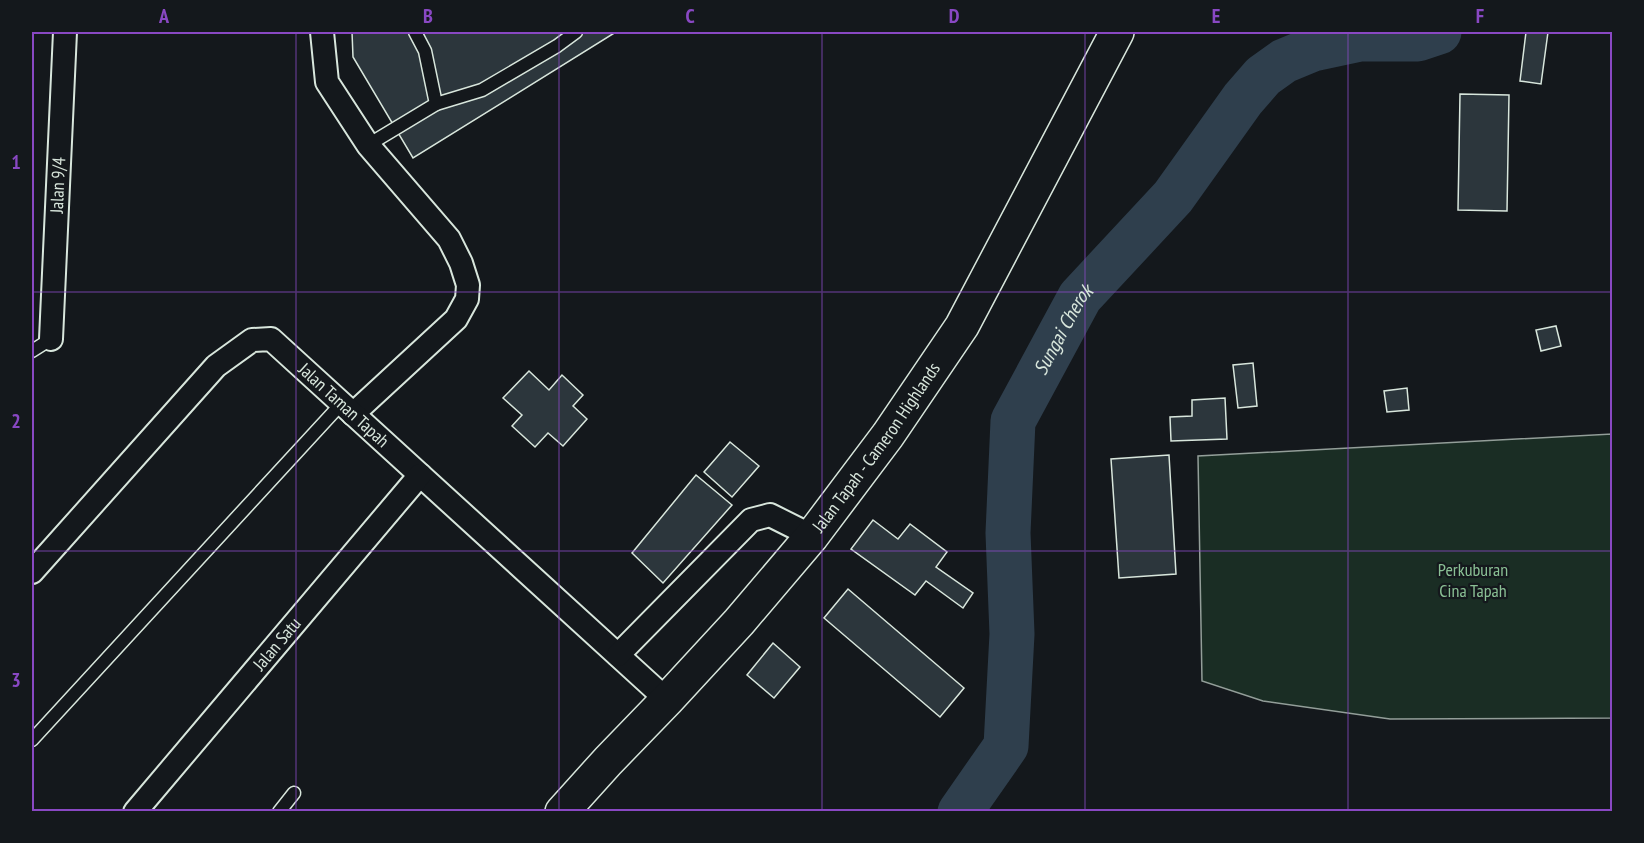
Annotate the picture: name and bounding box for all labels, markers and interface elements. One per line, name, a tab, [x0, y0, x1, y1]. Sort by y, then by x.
text: A	[158, 3, 170, 29]
text: B	[423, 3, 433, 29]
text: C	[685, 3, 695, 29]
text: D	[949, 3, 960, 29]
text: E	[1212, 3, 1220, 29]
text: F	[1476, 3, 1484, 29]
text: 1	[11, 149, 21, 175]
street label: Jalan 9/4	[45, 157, 70, 215]
water label: Sungai Cherok	[1027, 277, 1100, 379]
street label: Jalan Taman Tapah	[293, 357, 394, 452]
street label: Jalan Tapah - Cameron Highlands	[806, 358, 945, 537]
text: 2	[11, 408, 21, 434]
park label: Perkuburan Cina Tapah	[1438, 558, 1508, 602]
street label: Jalan Satu	[247, 612, 306, 676]
text: 3	[11, 667, 21, 693]

